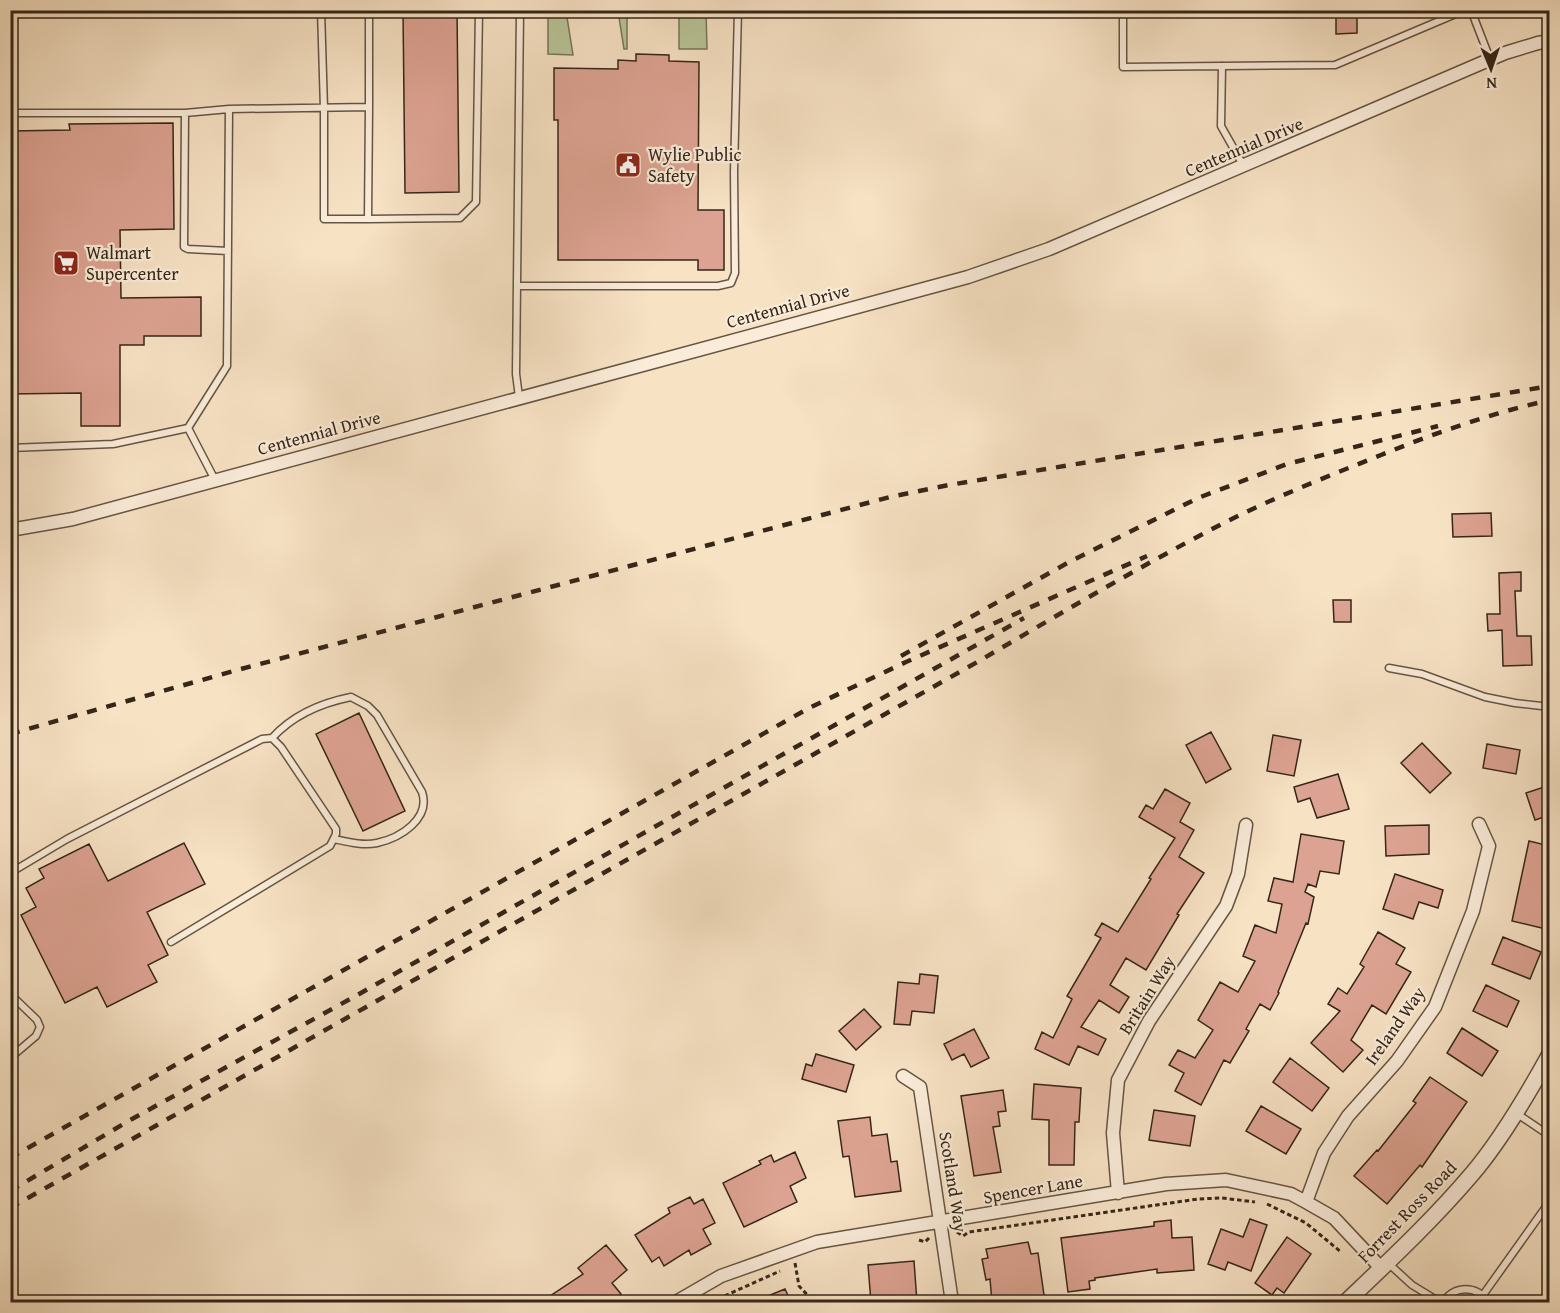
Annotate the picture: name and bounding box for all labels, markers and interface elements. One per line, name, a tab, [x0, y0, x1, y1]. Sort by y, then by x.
north arrow	[1461, 39, 1521, 99]
text: N	[1485, 72, 1497, 96]
street label: Centennial Drive	[1180, 109, 1307, 184]
place label: Wylie Public Safety	[648, 141, 742, 189]
public building icon: Wylie Public Safety	[613, 150, 643, 180]
place label: Walmart Supercenter	[86, 239, 179, 287]
supermarket icon: Walmart Supercenter	[51, 248, 81, 278]
street label: Centennial Drive	[723, 276, 852, 335]
street label: Centennial Drive	[254, 403, 383, 462]
street label: Britain Way	[1112, 950, 1182, 1040]
street label: Ireland Way	[1358, 981, 1432, 1071]
street label: Scotland Way	[932, 1130, 975, 1234]
street label: Forrest Ross Road	[1351, 1154, 1463, 1269]
street label: Spencer Lane	[981, 1166, 1085, 1211]

